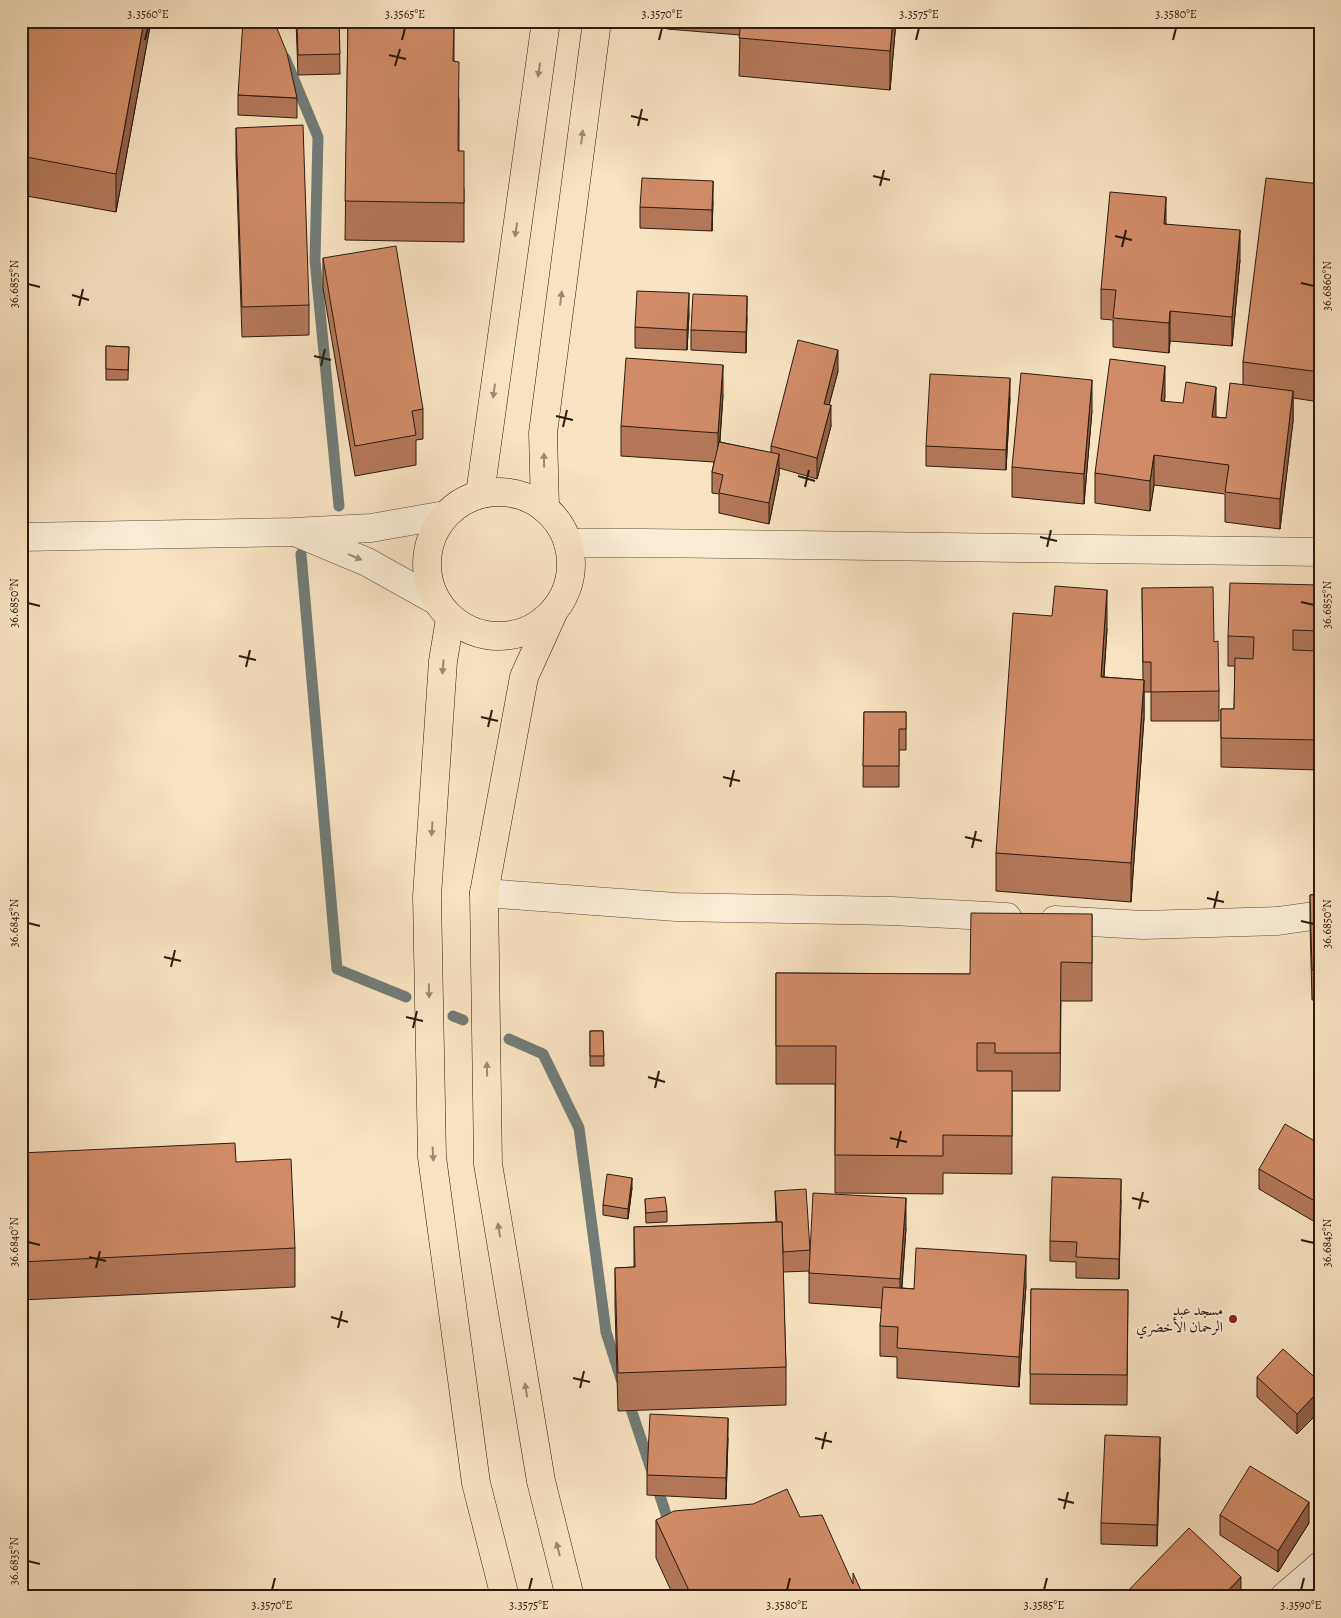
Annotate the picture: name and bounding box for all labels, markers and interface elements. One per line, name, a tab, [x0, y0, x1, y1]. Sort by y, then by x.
text: 3.3560°E	[127, 6, 169, 22]
text: 3.3565°E	[385, 6, 425, 22]
text: 3.3570°E	[642, 6, 682, 22]
text: 3.3575°E	[899, 6, 939, 22]
text: 3.3580°E	[1155, 6, 1197, 22]
one-way arrow	[535, 62, 543, 78]
one-way arrow	[578, 129, 586, 145]
one-way arrow	[512, 223, 520, 239]
text: 36.6855°N	[6, 260, 22, 308]
text: 36.6860°N	[1319, 261, 1335, 311]
one-way arrow	[557, 290, 565, 306]
one-way arrow	[490, 384, 498, 400]
one-way arrow	[540, 451, 548, 467]
one-way arrow	[348, 554, 362, 562]
text: 36.6850°N	[6, 578, 22, 628]
text: 36.6855°N	[1319, 581, 1335, 629]
one-way arrow	[439, 659, 447, 675]
one-way arrow	[427, 821, 435, 837]
text: 36.6845°N	[6, 898, 22, 947]
text: 36.6850°N	[1319, 899, 1335, 949]
one-way arrow	[425, 984, 433, 1000]
one-way arrow	[483, 1060, 491, 1076]
one-way arrow	[429, 1146, 437, 1162]
text: 36.6840°N	[6, 1217, 22, 1267]
text: 36.6845°N	[1319, 1218, 1335, 1267]
one-way arrow	[495, 1222, 503, 1238]
place label: مسجد عبد الرحمان الأخضري	[1136, 1300, 1223, 1339]
marker: مسجد عبد الرحمان الأخضري	[1227, 1313, 1239, 1325]
one-way arrow	[521, 1382, 529, 1398]
text: 36.6835°N	[6, 1537, 22, 1585]
one-way arrow	[554, 1542, 562, 1557]
text: 3.3570°E	[252, 1597, 292, 1613]
text: 3.3575°E	[509, 1597, 549, 1613]
text: 3.3580°E	[766, 1597, 808, 1613]
text: 3.3585°E	[1024, 1597, 1064, 1613]
text: 3.3590°E	[1280, 1597, 1322, 1613]

